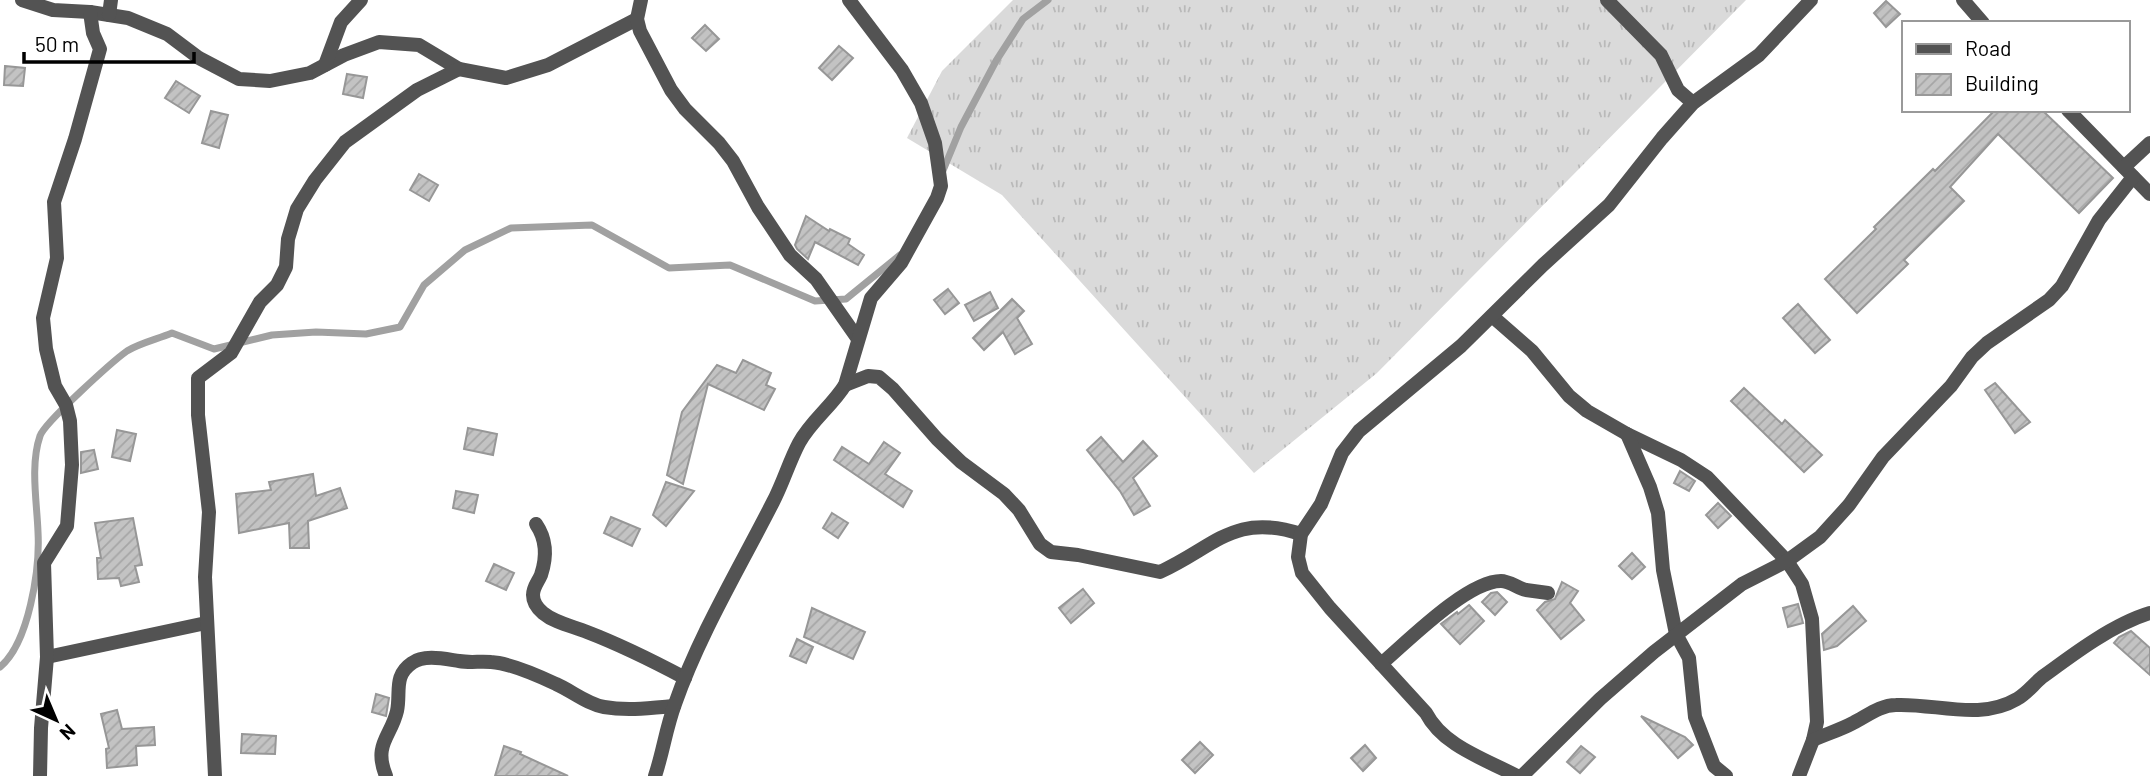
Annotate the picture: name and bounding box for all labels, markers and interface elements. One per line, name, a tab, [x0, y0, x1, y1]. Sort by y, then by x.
scale bar	[24, 21, 194, 65]
legend	[1902, 21, 2129, 112]
text: 50 m	[35, 31, 79, 56]
text: Road	[1965, 35, 2011, 60]
text: Building	[1965, 70, 2039, 95]
north arrow	[21, 685, 91, 755]
text: N	[56, 720, 81, 745]

